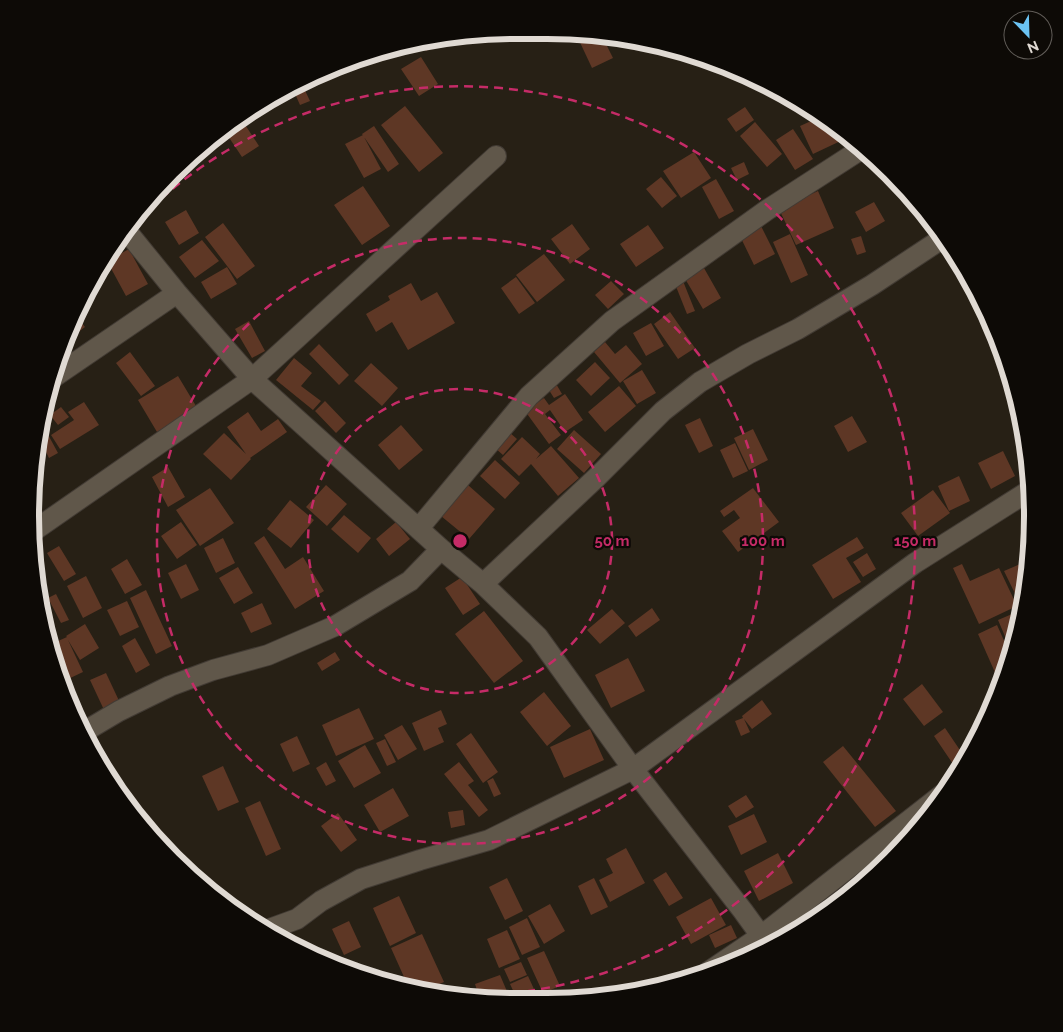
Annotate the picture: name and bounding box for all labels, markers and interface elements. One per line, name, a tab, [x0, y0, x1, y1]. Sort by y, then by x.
north arrow	[1003, 10, 1053, 60]
text: N	[1025, 38, 1041, 56]
centre of rings	[451, 532, 469, 550]
text: 50 m	[594, 532, 630, 550]
text: 100 m	[741, 532, 785, 550]
text: 150 m	[894, 532, 936, 550]

